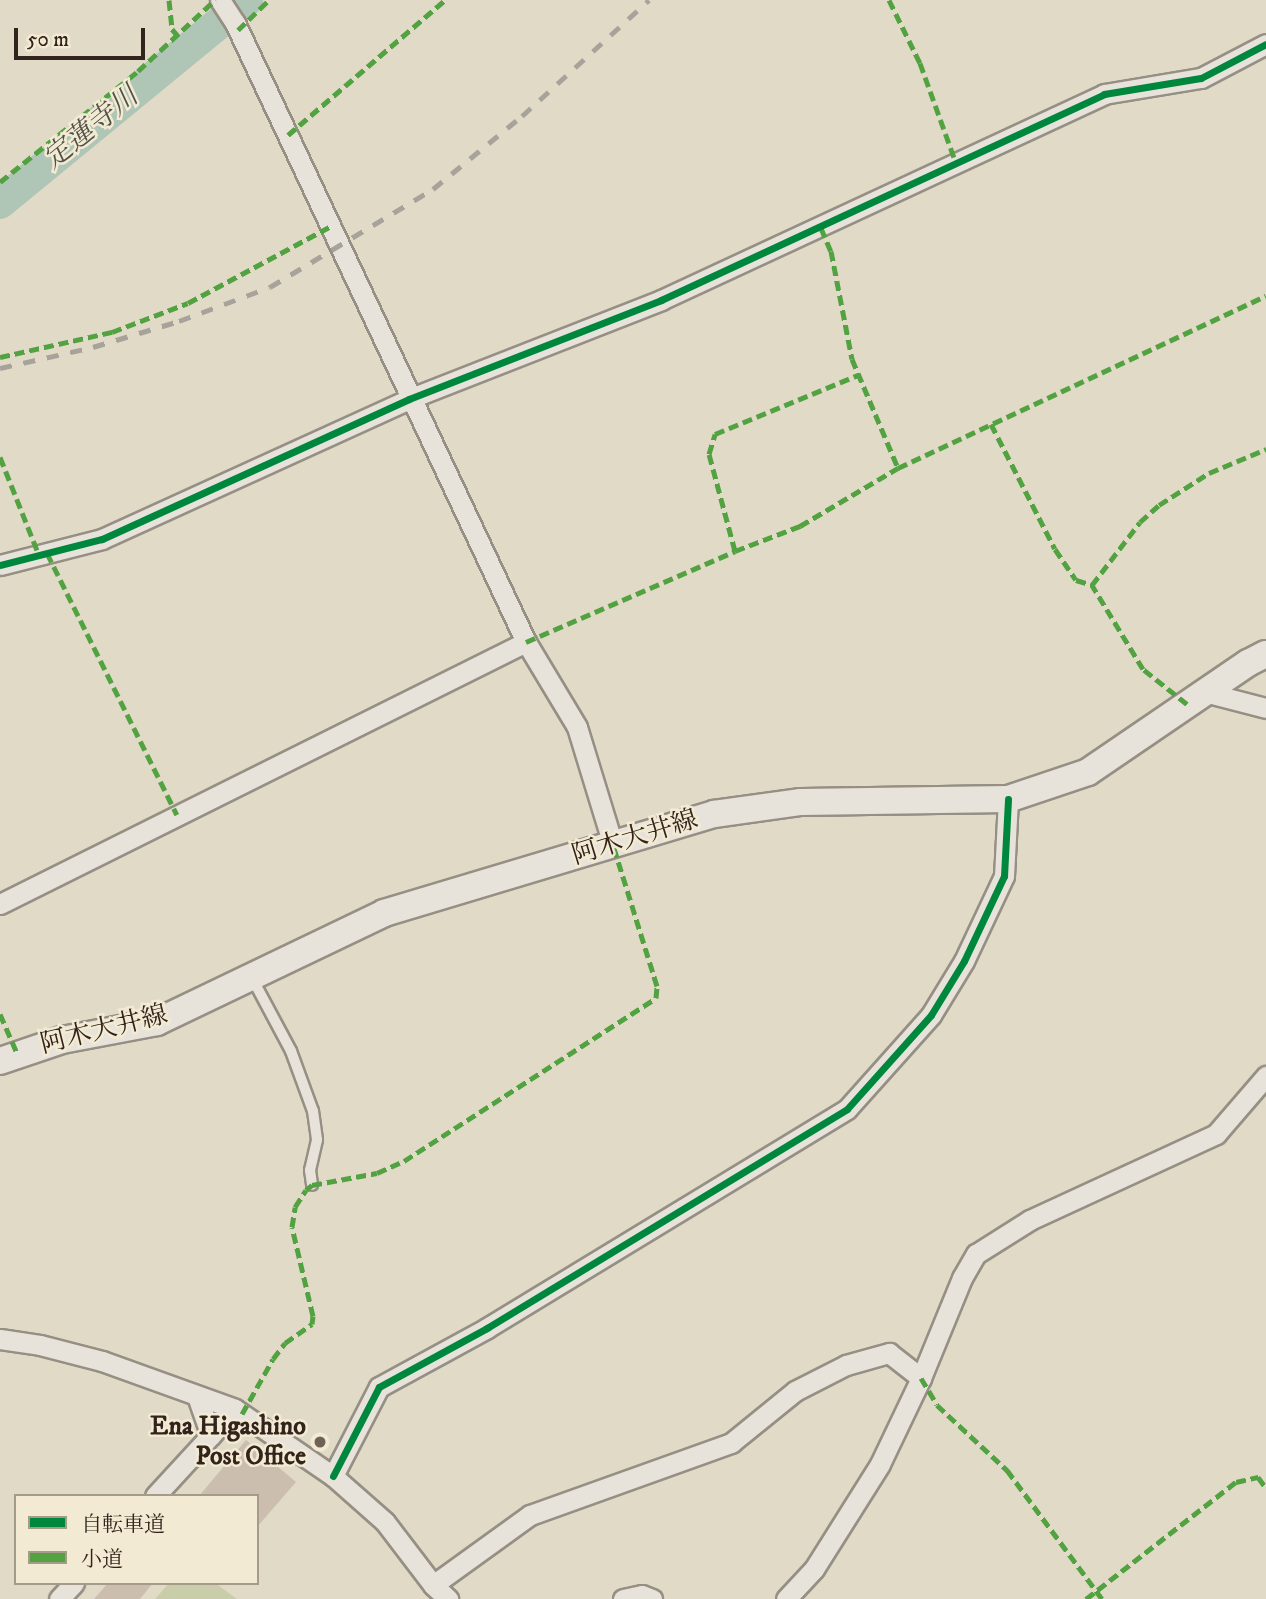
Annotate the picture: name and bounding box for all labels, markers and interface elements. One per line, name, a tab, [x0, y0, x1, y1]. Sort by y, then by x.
scale bar	[18, 14, 149, 58]
text: 50 m	[27, 27, 69, 53]
water label: 定蓮寺川	[37, 80, 145, 176]
street label: 阿木大井線	[568, 804, 702, 872]
street label: 阿木大井線	[37, 999, 171, 1061]
place label: Ena Higashino Post Office	[150, 1411, 306, 1472]
marker: Ena Higashino Post Office	[312, 1434, 328, 1450]
legend	[14, 1494, 259, 1585]
text: 自転車道	[81, 1512, 165, 1538]
text: 小道	[81, 1547, 123, 1573]

